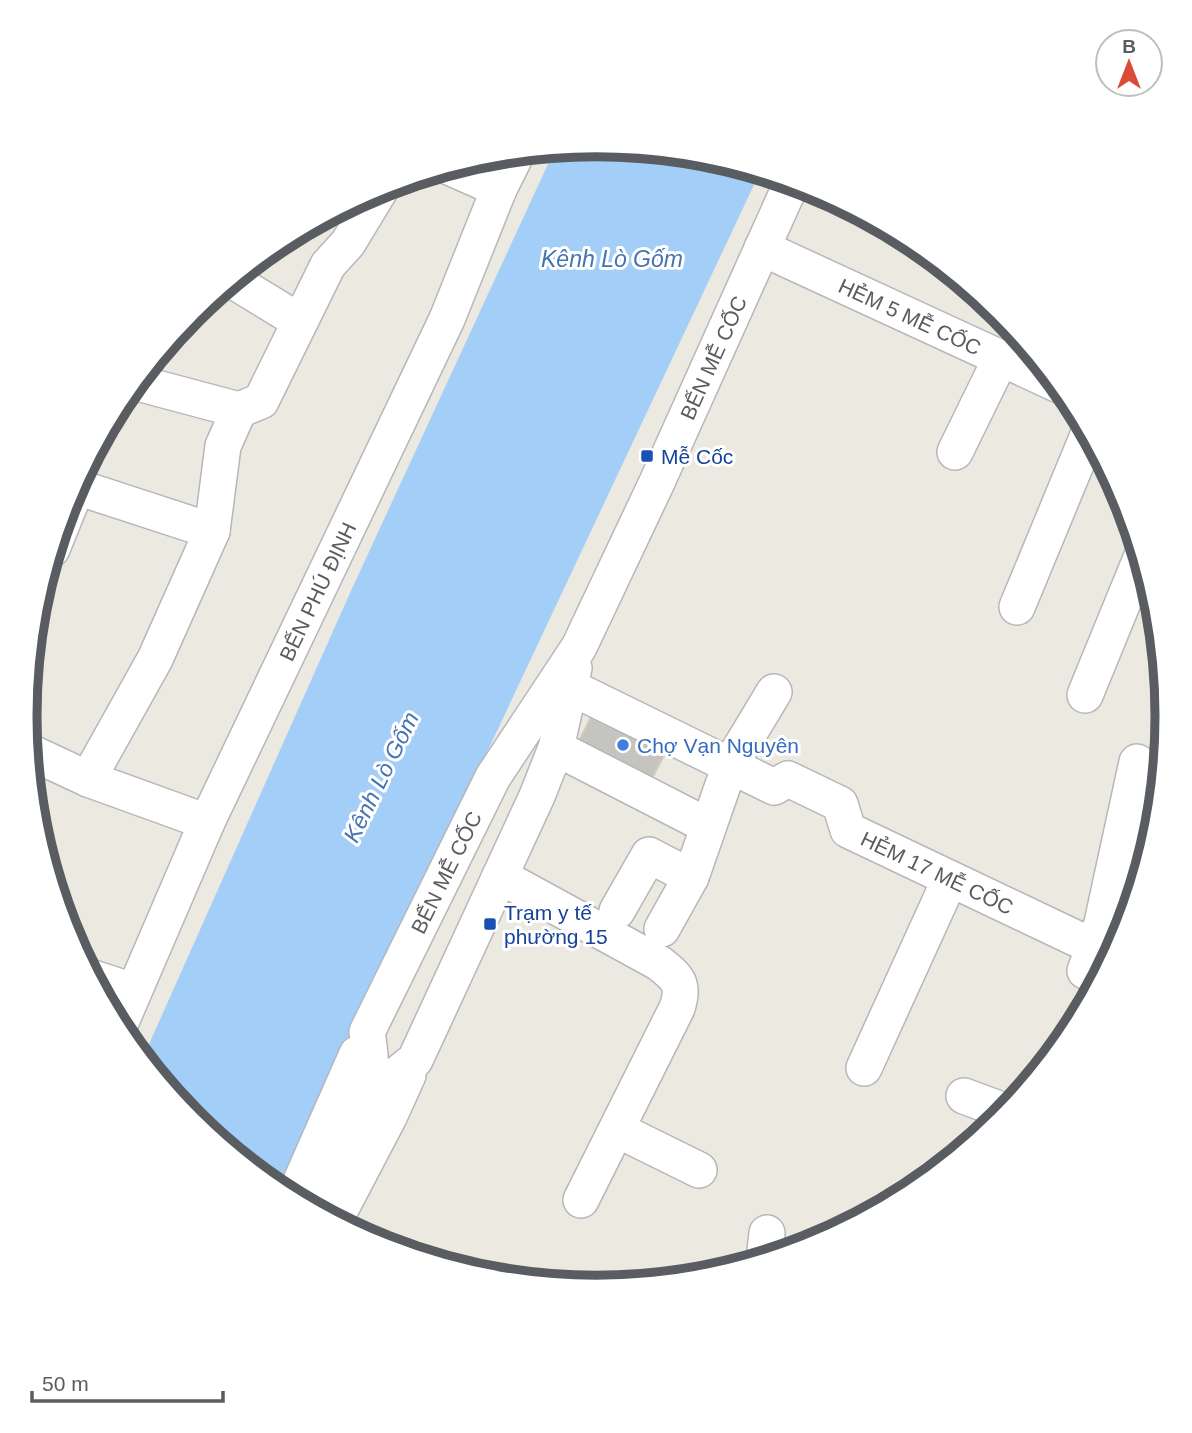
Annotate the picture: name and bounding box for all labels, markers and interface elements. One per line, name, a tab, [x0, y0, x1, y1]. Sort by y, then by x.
north arrow	[1094, 28, 1164, 98]
text: B	[1122, 36, 1136, 57]
water label: Kênh Lò Gốm	[541, 246, 683, 272]
street label: HẺM 5 MỄ CỐC	[835, 274, 985, 359]
street label: BẾN MỄ CỐC	[675, 292, 751, 423]
place label: Mễ Cốc	[661, 445, 733, 468]
marker: Mễ Cốc	[639, 448, 655, 464]
street label: BẾN PHÚ ĐỊNH	[274, 518, 360, 664]
water label: Kênh Lò Gốm	[338, 708, 424, 846]
place label: Chợ Vạn Nguyên	[637, 734, 799, 757]
marker: Chợ Vạn Nguyên	[615, 737, 631, 753]
street label: BẾN MỄ CỐC	[406, 808, 486, 937]
street label: HẺM 17 MỄ CỐC	[857, 826, 1017, 918]
place label: Trạm y tế phường 15	[504, 901, 608, 948]
marker: Trạm y tế phường 15	[482, 916, 498, 932]
scale bar	[32, 1360, 222, 1404]
text: 50 m	[42, 1372, 89, 1395]

